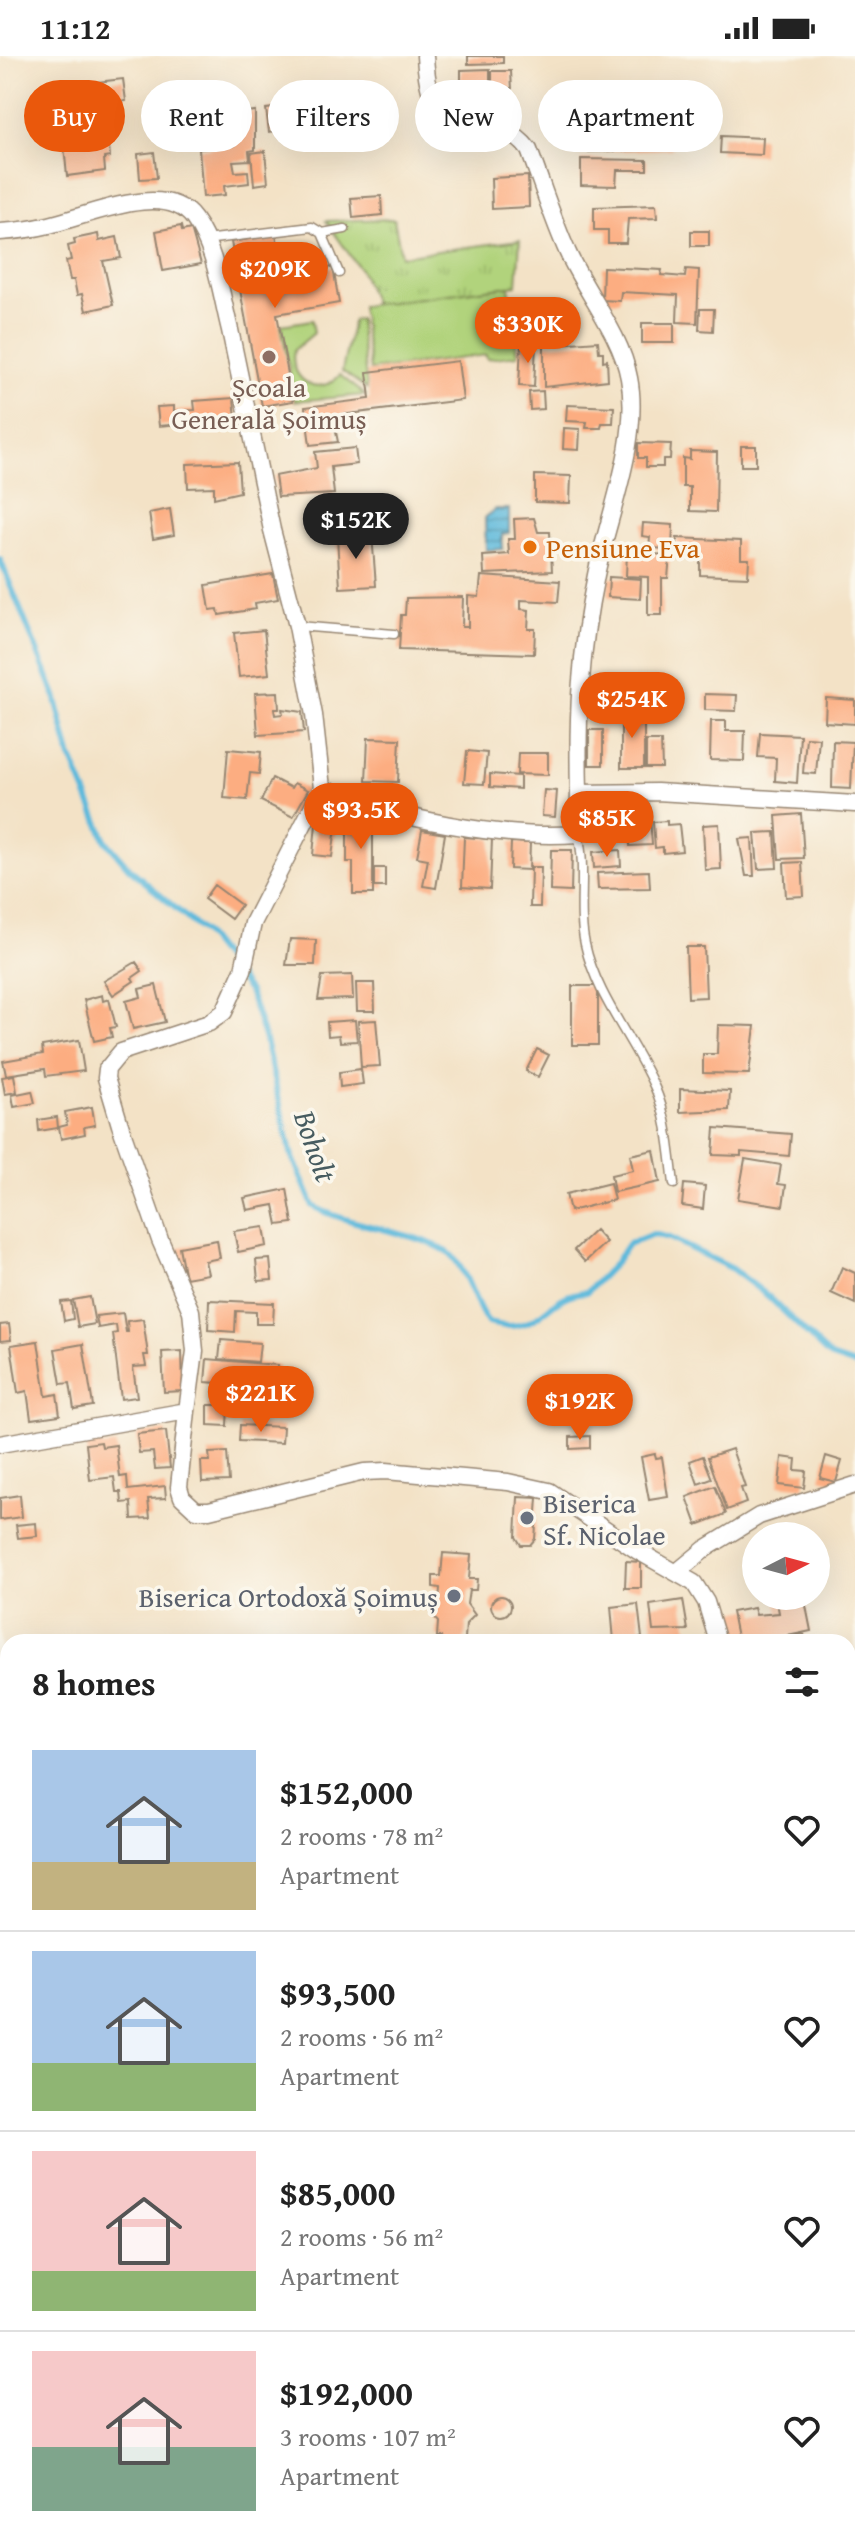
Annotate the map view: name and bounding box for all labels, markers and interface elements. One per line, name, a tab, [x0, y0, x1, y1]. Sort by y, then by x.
text: 11:12	[40, 6, 111, 50]
chip: Buy	[24, 80, 125, 152]
chip: Rent	[141, 80, 252, 152]
chip: Filters	[268, 80, 399, 152]
chip: New	[415, 80, 522, 152]
chip: Apartment	[538, 80, 723, 152]
pin: $209K	[219, 242, 331, 310]
text: $209K	[240, 248, 310, 287]
pin: $330K	[472, 297, 584, 365]
text: $330K	[493, 303, 563, 342]
marker: Școala Generală Șoimuș	[260, 348, 278, 366]
place label: Școala Generală Șoimuș	[171, 366, 367, 439]
pin: $152K	[300, 493, 412, 561]
text: $152K	[321, 499, 391, 538]
place label: Pensiune Eva	[546, 527, 701, 568]
marker: Pensiune Eva	[521, 538, 539, 556]
pin: $254K	[576, 672, 688, 740]
text: $254K	[597, 678, 667, 717]
pin: $93.5K	[296, 783, 426, 851]
text: $93.5K	[322, 789, 400, 828]
pin: $85K	[560, 791, 654, 859]
text: $85K	[579, 797, 635, 836]
water label: Boholt	[283, 1103, 349, 1188]
pin: $221K	[205, 1366, 317, 1434]
text: $221K	[226, 1372, 296, 1411]
pin: $192K	[524, 1374, 636, 1442]
text: $192K	[545, 1380, 615, 1419]
place label: Biserica Sf. Nicolae	[543, 1482, 666, 1555]
marker: Biserica Sf. Nicolae	[518, 1509, 536, 1527]
north arrow	[742, 1522, 830, 1610]
map controls	[742, 1522, 830, 1610]
place label: Biserica Ortodoxă Șoimuș	[139, 1576, 438, 1617]
marker: Biserica Ortodoxă Șoimuș	[445, 1587, 463, 1605]
text: 8 homes	[32, 1658, 156, 1707]
icon: filters	[780, 1660, 824, 1704]
text: $152,000	[280, 1767, 413, 1816]
icon: home	[96, 1782, 192, 1878]
icon: heart	[780, 1808, 824, 1852]
text: 2 rooms · 78 m²	[280, 1816, 443, 1855]
text: Apartment	[280, 1855, 399, 1894]
text: $93,500	[280, 1968, 395, 2017]
icon: home	[96, 1983, 192, 2079]
icon: heart	[780, 2009, 824, 2053]
text: 2 rooms · 56 m²	[280, 2017, 443, 2056]
text: Apartment	[280, 2056, 399, 2095]
text: $85,000	[280, 2168, 395, 2217]
icon: home	[96, 2183, 192, 2279]
icon: heart	[780, 2209, 824, 2253]
text: 2 rooms · 56 m²	[280, 2217, 443, 2256]
text: Apartment	[280, 2256, 399, 2295]
text: $192,000	[280, 2368, 413, 2417]
icon: home	[96, 2383, 192, 2479]
icon: heart	[780, 2409, 824, 2453]
text: 3 rooms · 107 m²	[280, 2417, 456, 2456]
text: Apartment	[280, 2456, 399, 2495]

